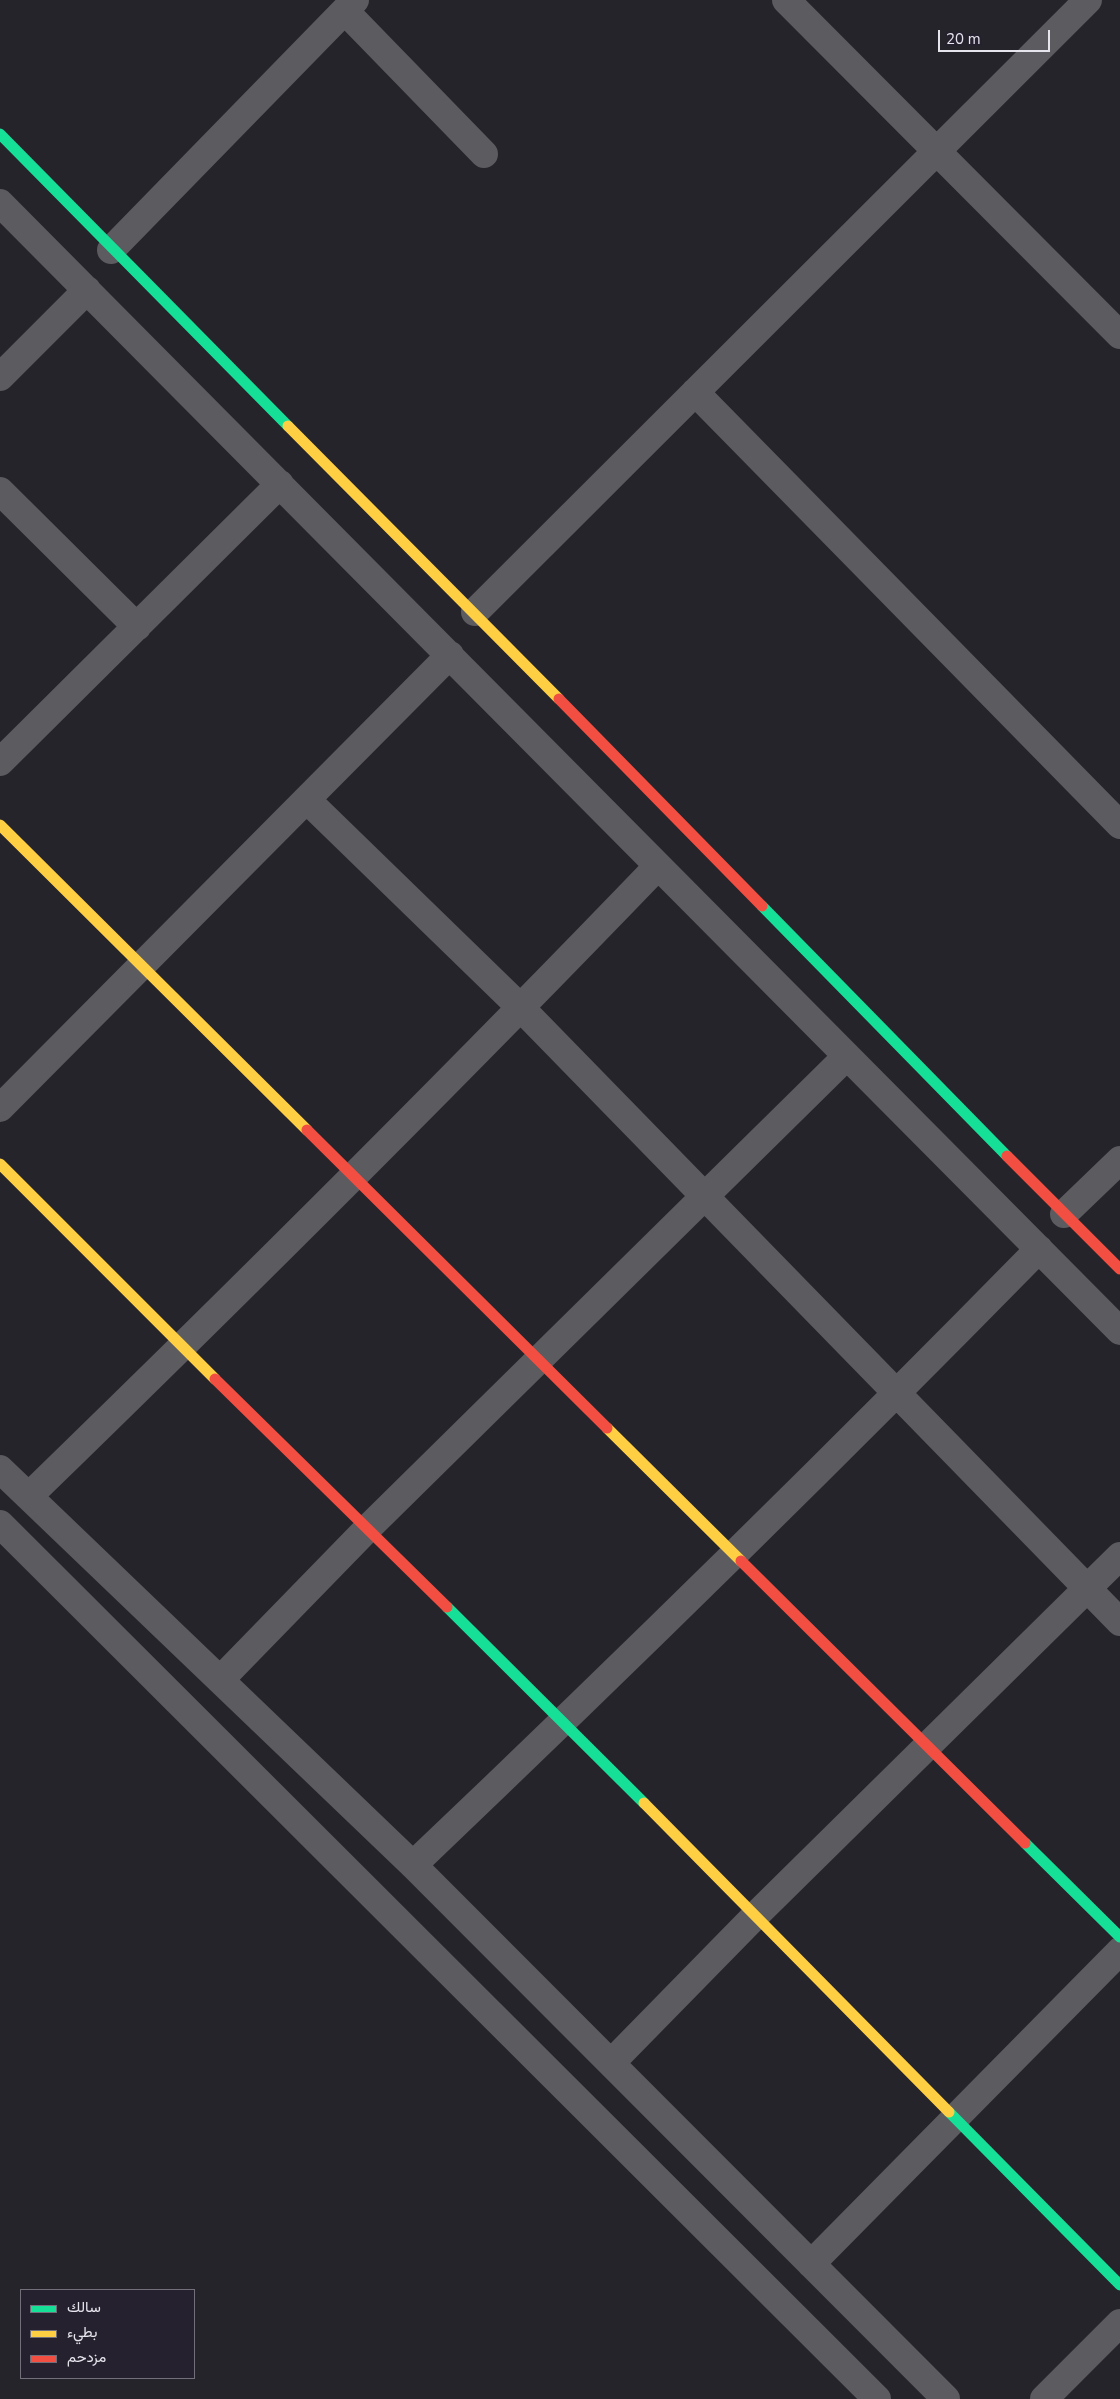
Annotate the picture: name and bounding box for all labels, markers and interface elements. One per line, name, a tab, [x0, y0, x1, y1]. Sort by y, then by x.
scale bar	[940, 20, 1052, 52]
text: 20 m	[946, 29, 981, 49]
legend	[20, 2289, 195, 2379]
text: سالك	[67, 2297, 101, 2317]
text: بطيء	[67, 2322, 97, 2342]
text: مزدحم	[67, 2347, 106, 2367]

